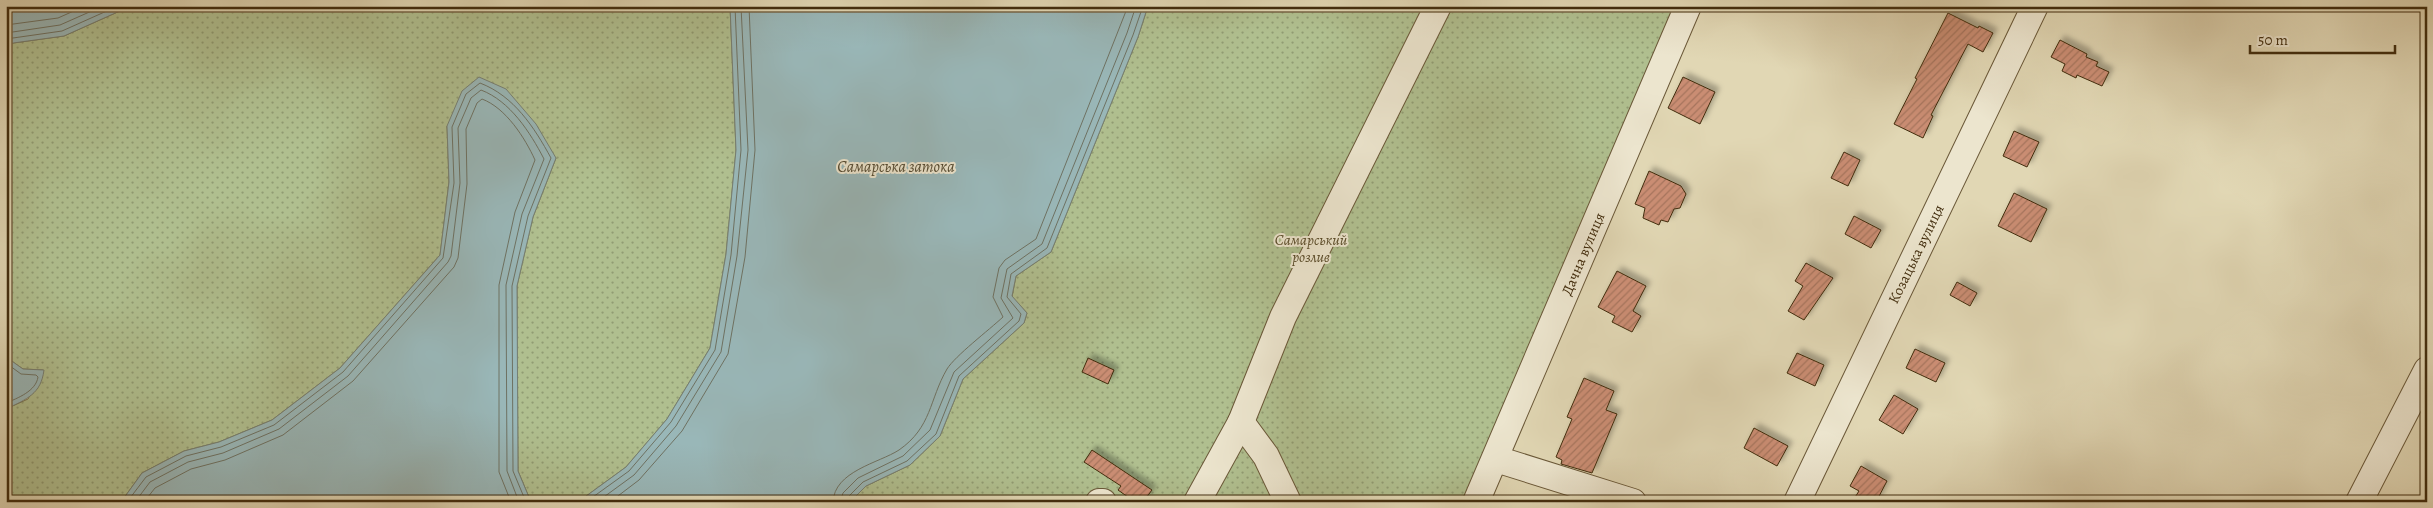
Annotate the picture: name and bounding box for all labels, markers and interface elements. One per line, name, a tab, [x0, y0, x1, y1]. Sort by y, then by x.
scale bar	[2250, 22, 2396, 54]
text: 50 m	[2258, 30, 2288, 50]
water label: Самарська затока	[837, 156, 955, 178]
street label: Козацька вулиця	[1883, 201, 1949, 307]
street label: Дачна вулиця	[1557, 210, 1609, 298]
park label: Самарський розлив	[1275, 230, 1348, 267]

